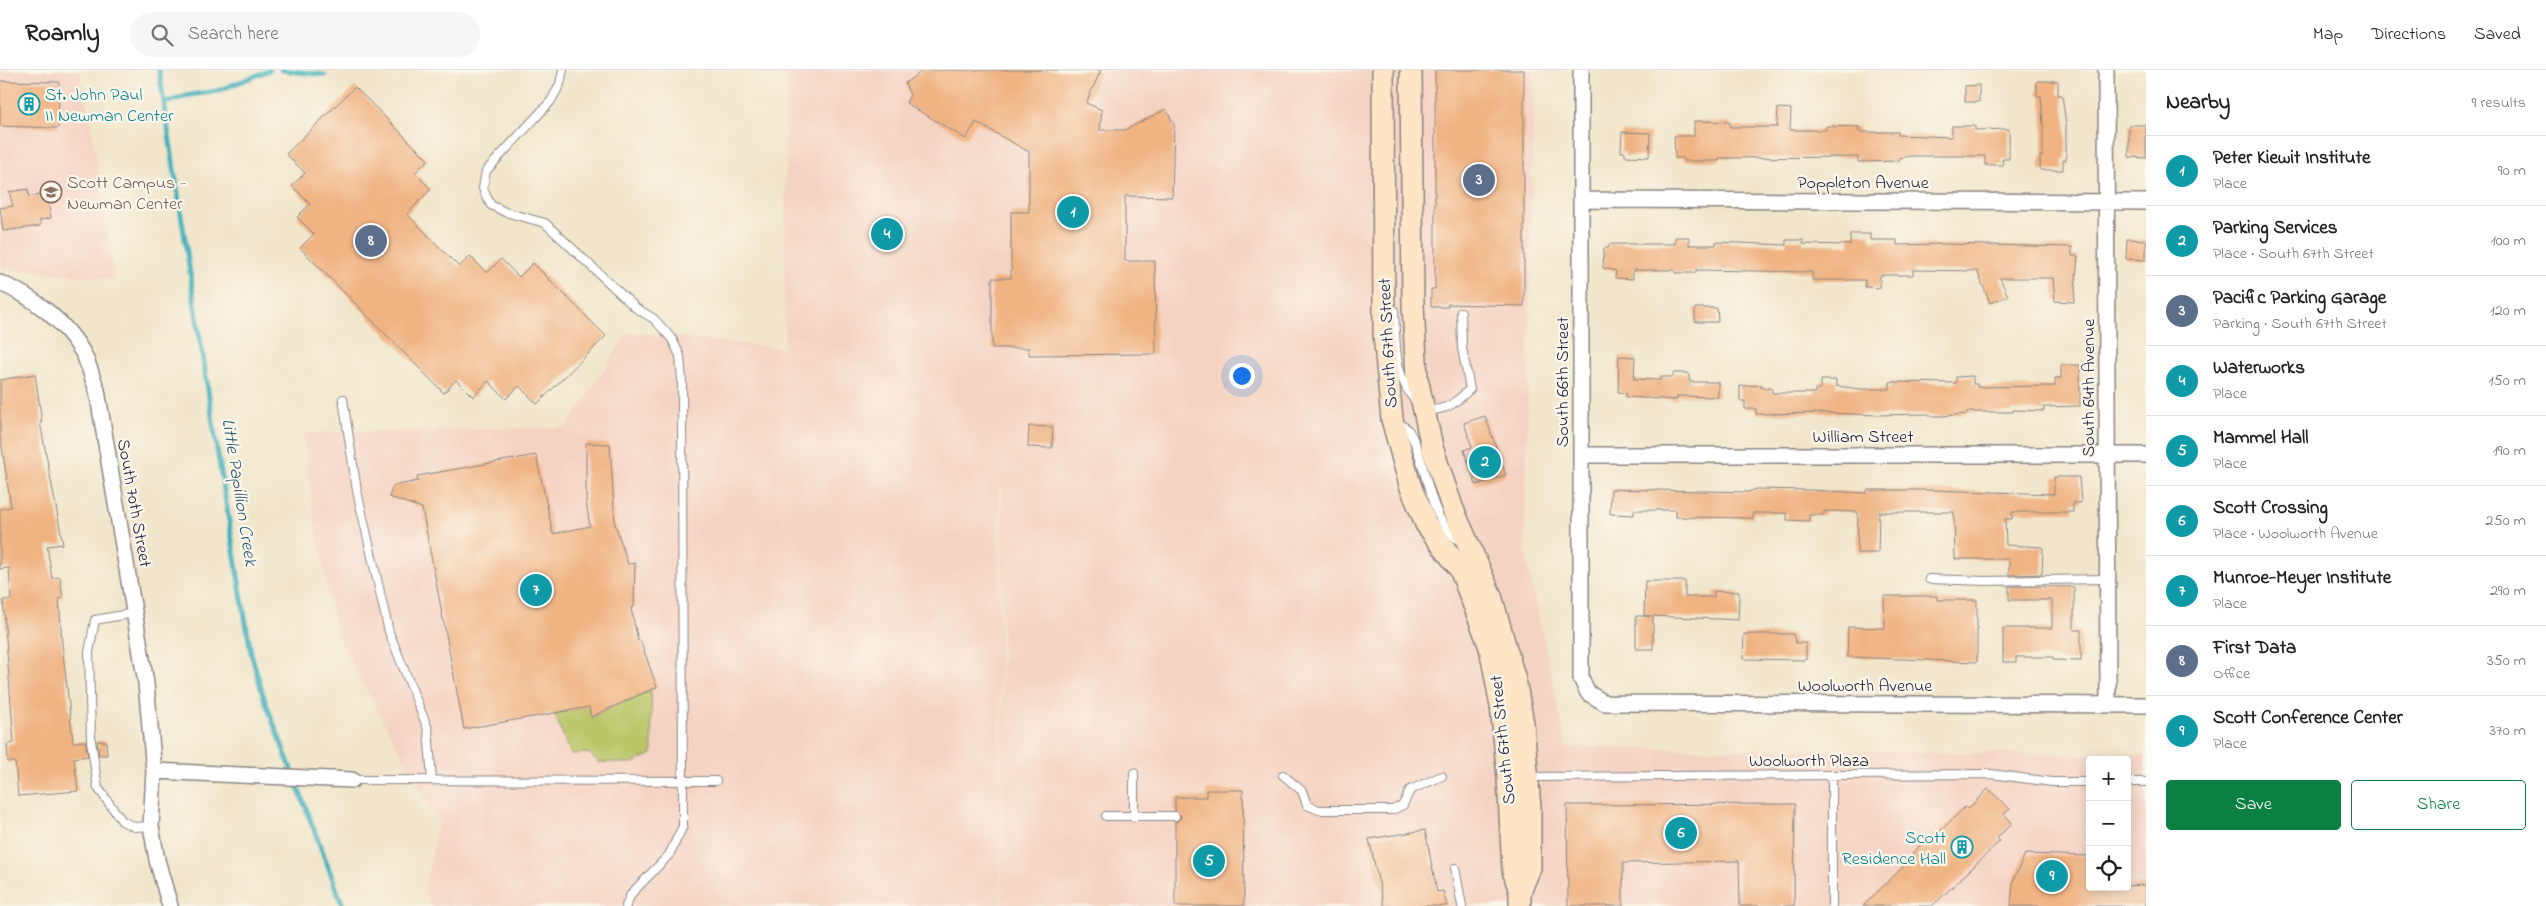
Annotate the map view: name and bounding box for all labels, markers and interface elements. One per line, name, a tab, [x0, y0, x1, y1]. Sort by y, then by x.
search box	[130, 12, 480, 57]
text: Roamly	[25, 17, 100, 52]
icon: search	[148, 21, 176, 49]
text: Search here	[188, 21, 279, 48]
text: Map	[2313, 22, 2343, 48]
text: Directions	[2371, 22, 2446, 48]
text: Saved	[2474, 22, 2521, 48]
place label: St. John Paul II Newman Center	[45, 83, 174, 130]
text: Nearby	[2166, 88, 2230, 118]
text: 9 results	[2472, 91, 2526, 115]
building icon: St. John Paul II Newman Center	[17, 92, 41, 116]
text: Peter Kiewit Institute	[2213, 145, 2370, 172]
text: 1	[2179, 159, 2185, 183]
text: 90 m	[2498, 159, 2526, 183]
pin: 3	[1463, 161, 1495, 199]
place label: Scott Campus - Newman Center	[67, 171, 187, 218]
street label: Poppleton Avenue	[1797, 171, 1930, 197]
text: Place	[2213, 172, 2247, 196]
school or university icon: Scott Campus - Newman Center	[39, 180, 63, 204]
pin: 1	[1057, 193, 1089, 231]
pin: 4	[871, 215, 903, 253]
text: Parking Services	[2213, 215, 2337, 242]
pin: 8	[355, 222, 387, 260]
text: 2	[2178, 229, 2186, 253]
text: 100 m	[2491, 229, 2526, 253]
text: Place · South 67th Street	[2213, 242, 2374, 266]
street label: South 67th Street	[1373, 277, 1405, 409]
text: Pacific Parking Garage	[2213, 285, 2386, 312]
text: 3	[2179, 299, 2185, 323]
text: 120 m	[2490, 299, 2526, 323]
text: Parking · South 67th Street	[2213, 312, 2387, 336]
street label: South 66th Street	[1551, 317, 1577, 447]
street label: South 64th Avenue	[2077, 318, 2103, 457]
text: Waterworks	[2213, 355, 2305, 382]
your location	[1229, 363, 1255, 389]
text: 4	[2179, 369, 2185, 393]
text: 150 m	[2488, 369, 2526, 393]
text: Place	[2213, 382, 2247, 406]
water label: Little Papillion Creek	[214, 417, 264, 569]
street label: William Street	[1813, 425, 1913, 451]
text: Mammel Hall	[2213, 425, 2308, 452]
street label: South 70th Street	[109, 437, 157, 570]
text: 5	[2177, 439, 2187, 463]
text: 190 m	[2493, 439, 2526, 463]
pin: 2	[1469, 443, 1501, 481]
text: Place	[2213, 452, 2247, 476]
text: Scott Crossing	[2213, 495, 2328, 522]
text: 6	[2178, 509, 2186, 533]
text: 250 m	[2486, 509, 2526, 533]
text: Place · Woolworth Avenue	[2213, 522, 2378, 546]
text: Munroe-Meyer Institute	[2213, 565, 2391, 592]
pin: 7	[520, 571, 552, 609]
text: 7	[2179, 579, 2185, 603]
text: 290 m	[2490, 579, 2526, 603]
text: Place	[2213, 592, 2247, 616]
text: First Data	[2213, 635, 2296, 662]
text: 8	[2179, 649, 2185, 673]
text: 350 m	[2487, 649, 2526, 673]
text: Office	[2213, 662, 2250, 686]
street label: South 67th Street	[1484, 674, 1524, 806]
street label: Woolworth Avenue	[1798, 674, 1933, 700]
text: Scott Conference Center	[2213, 705, 2403, 732]
text: 9	[2180, 719, 2184, 743]
text: 370 m	[2489, 719, 2526, 743]
text: Place	[2213, 732, 2247, 756]
street label: Woolworth Plaza	[1749, 749, 1869, 775]
map controls	[2086, 756, 2131, 891]
button: +	[2086, 756, 2131, 801]
button: Save	[2166, 780, 2341, 830]
button: Share	[2351, 780, 2526, 830]
button: −	[2086, 801, 2131, 846]
pin: 6	[1665, 814, 1697, 852]
place label: Scott Residence Hall	[1842, 826, 1946, 873]
building icon: Scott Residence Hall	[1950, 835, 1974, 859]
pin: 5	[1193, 842, 1225, 880]
button: locate	[2086, 846, 2131, 891]
pin: 9	[2036, 857, 2068, 895]

